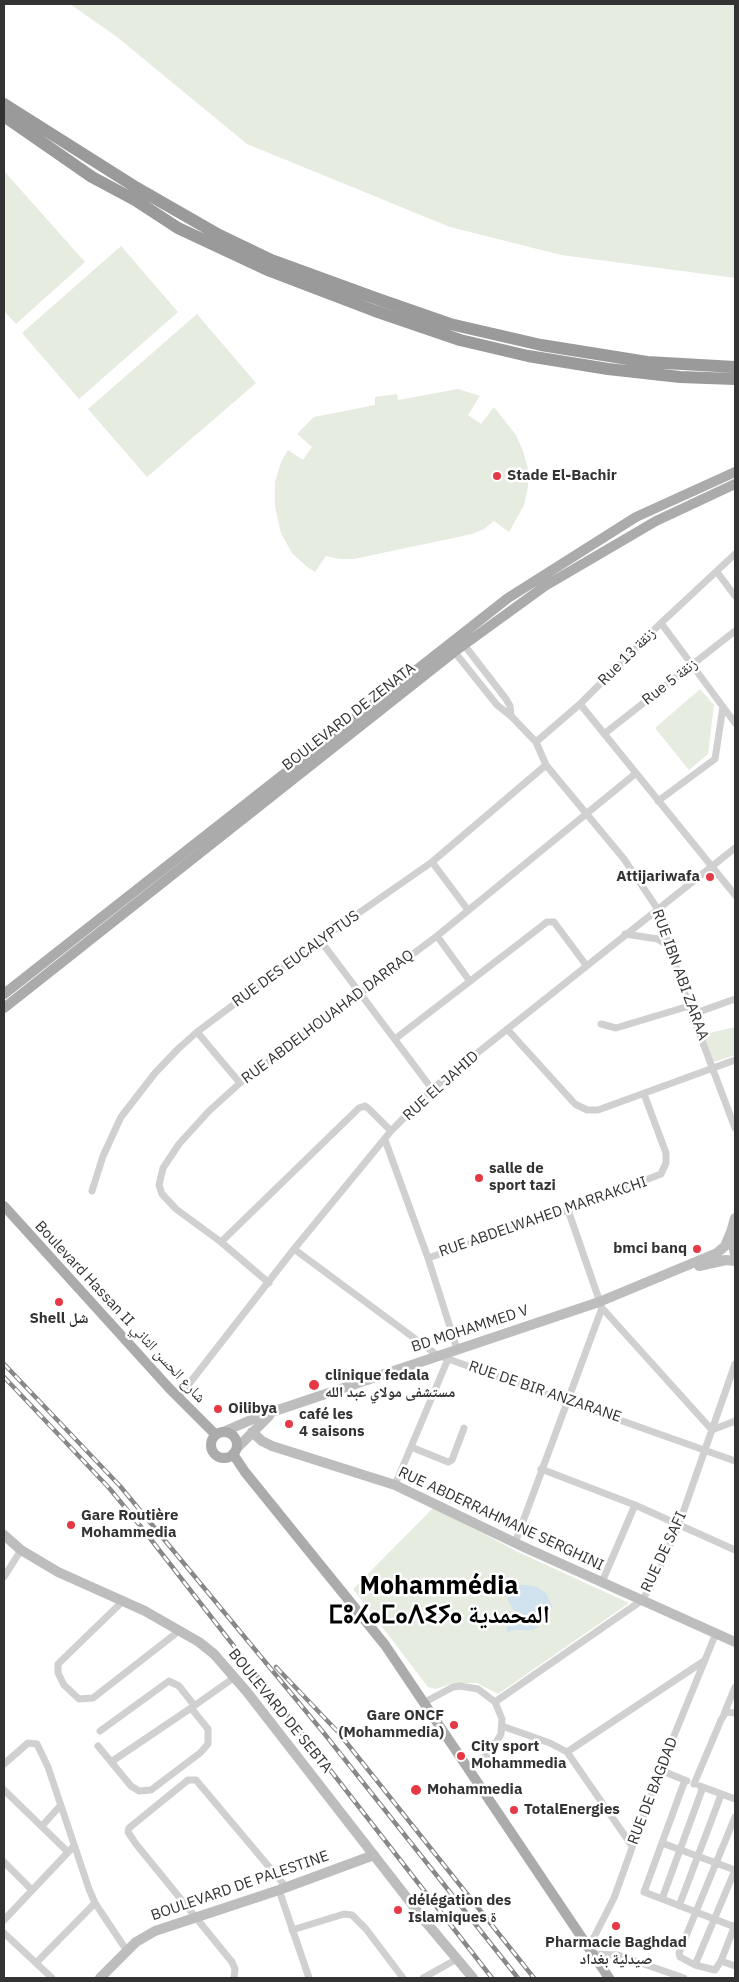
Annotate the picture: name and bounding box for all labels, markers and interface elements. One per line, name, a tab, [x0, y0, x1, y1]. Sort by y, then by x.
place label: Stade El-Bachir	[507, 467, 617, 485]
marker: Stade El-Bachir	[491, 470, 503, 482]
street label: Rue 13 زنقة	[594, 624, 660, 690]
street label: Rue 5 زنقة	[639, 655, 701, 709]
street label: BOULEVARD DE ZENATA	[279, 659, 419, 775]
place label: Attijariwafa	[616, 868, 700, 886]
marker: Attijariwafa	[704, 871, 716, 883]
street label: RUE DES EUCALYPTUS	[229, 907, 363, 1011]
street label: RUE IBN ABI ZARAA	[648, 907, 712, 1043]
street label: RUE ABDELHOUAHAD DARRAQ	[238, 946, 418, 1088]
street label: RUE EL JAHID	[399, 1047, 483, 1125]
place label: salle de sport tazi	[489, 1160, 556, 1195]
marker: salle de sport tazi	[473, 1172, 485, 1184]
street label: RUE ABDELWAHED MARRAKCHI	[437, 1173, 649, 1261]
street label: Boulevard Hassan II شارع الحسن الثاني	[31, 1217, 209, 1407]
place label: bmci banq	[613, 1240, 687, 1258]
marker: bmci banq	[691, 1243, 703, 1255]
marker: Shell شل	[53, 1296, 65, 1308]
street label: BD MOHAMMED V	[409, 1302, 531, 1356]
place label: Shell شل	[30, 1310, 88, 1328]
street label: RUE DE BIR ANZARANE	[466, 1357, 624, 1427]
place label: clinique fedala مستشفى مولاي عبد الله	[325, 1367, 455, 1402]
marker: clinique fedala مستشفى مولاي عبد الله	[307, 1378, 321, 1392]
place label: Oilibya	[228, 1400, 277, 1418]
marker: Oilibya	[212, 1403, 224, 1415]
place label: café les 4 saisons	[299, 1406, 364, 1441]
marker: café les 4 saisons	[283, 1418, 295, 1430]
street label: RUE ABDERRAHMANE SERGHINI	[395, 1463, 607, 1575]
place label: Gare Routière Mohammedia	[81, 1507, 178, 1542]
street label: RUE DE SAFI	[637, 1509, 691, 1595]
marker: Gare Routière Mohammedia	[65, 1519, 77, 1531]
district label: Mohammédia ⵎⵓⵃⴰⵎⴰⴷⵉⵢⴰ المحمدية	[328, 1572, 550, 1631]
street label: BOULEVARD DE SEBTA	[224, 1645, 336, 1777]
place label: Gare ONCF (Mohammedia)	[338, 1707, 444, 1742]
marker: Gare ONCF (Mohammedia)	[448, 1719, 460, 1731]
street label: RUE DE BAGDAD	[624, 1735, 682, 1847]
place label: City sport Mohammedia	[471, 1738, 566, 1773]
marker: City sport Mohammedia	[455, 1750, 467, 1762]
place label: Mohammedia	[427, 1781, 522, 1799]
marker: Mohammedia	[409, 1783, 423, 1797]
place label: TotalEnergies	[524, 1801, 620, 1819]
marker: TotalEnergies	[508, 1804, 520, 1816]
street label: BOULEVARD DE PALESTINE	[149, 1847, 331, 1925]
place label: délégation des Islamiques ة	[408, 1892, 511, 1927]
marker: délégation des Islamiques ة	[392, 1904, 404, 1916]
marker: Pharmacie Baghdad صيدلية بغداد	[610, 1920, 622, 1932]
place label: Pharmacie Baghdad صيدلية بغداد	[545, 1934, 687, 1969]

